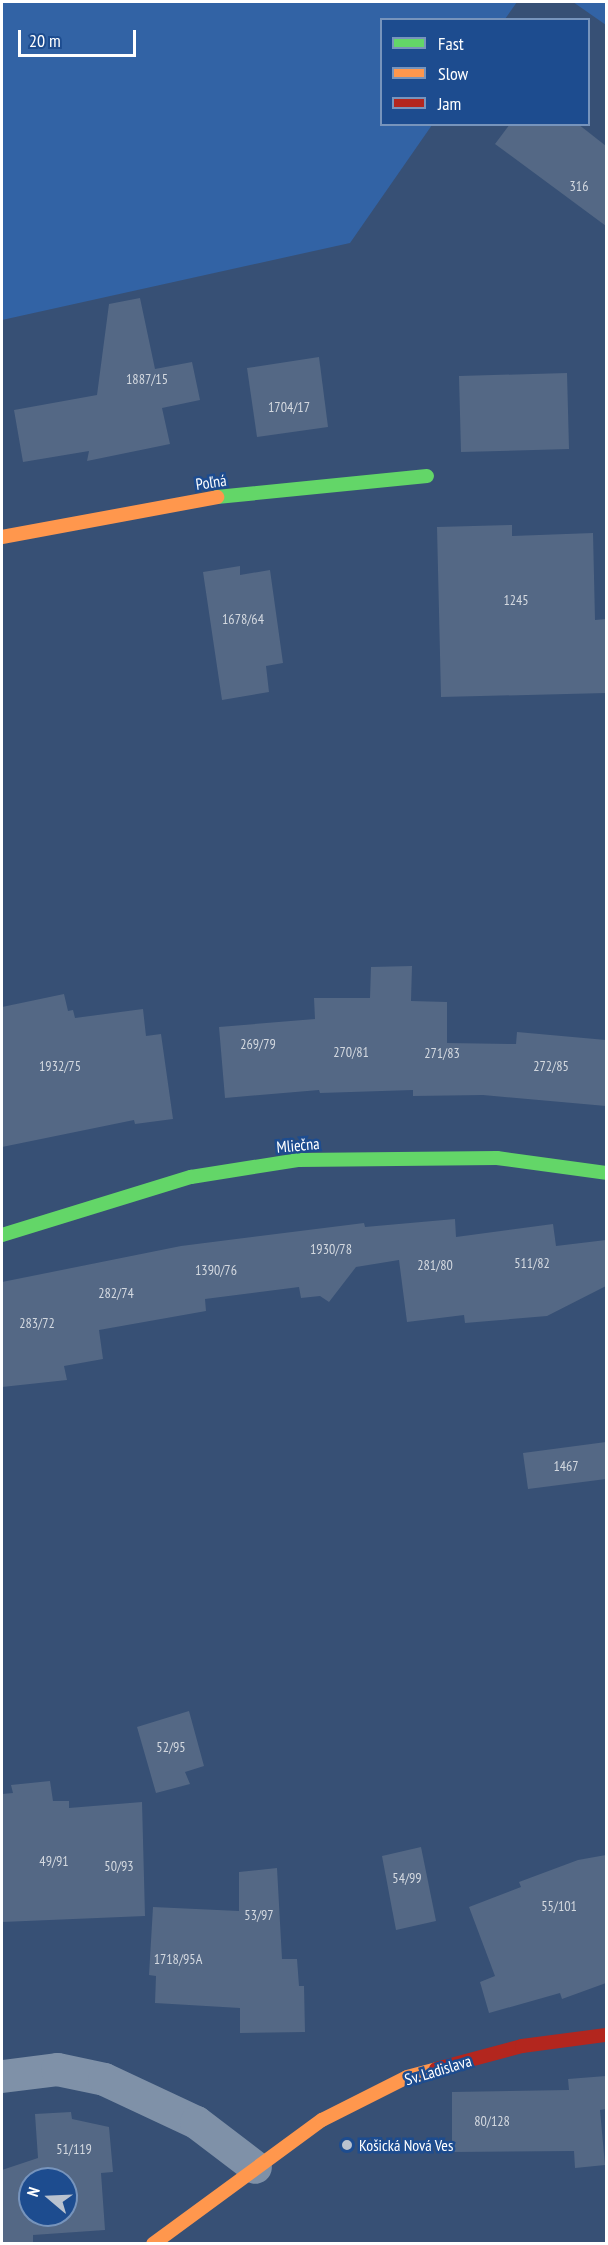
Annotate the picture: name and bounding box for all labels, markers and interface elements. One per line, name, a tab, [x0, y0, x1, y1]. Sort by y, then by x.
scale bar	[21, 18, 140, 56]
legend	[380, 18, 590, 126]
text: 20 m	[29, 29, 61, 52]
text: Fast	[438, 32, 464, 55]
text: Slow	[438, 62, 468, 85]
text: Jam	[438, 92, 461, 115]
house number: 316	[570, 178, 588, 194]
house number: 1887/15	[126, 371, 168, 387]
house number: 1704/17	[268, 399, 310, 415]
street label: Poľná	[194, 470, 228, 494]
house number: 1245	[503, 592, 529, 608]
house number: 1678/64	[222, 611, 264, 627]
house number: 269/79	[240, 1036, 276, 1052]
house number: 270/81	[333, 1044, 369, 1060]
house number: 271/83	[424, 1045, 460, 1061]
house number: 1932/75	[39, 1058, 81, 1074]
house number: 272/85	[533, 1058, 569, 1074]
street label: Mliečna	[276, 1134, 320, 1156]
house number: 1930/78	[310, 1241, 352, 1257]
house number: 511/82	[514, 1255, 550, 1271]
house number: 281/80	[417, 1257, 453, 1273]
house number: 1390/76	[195, 1262, 237, 1278]
house number: 282/74	[98, 1285, 134, 1301]
house number: 283/72	[19, 1315, 55, 1331]
house number: 1467	[553, 1458, 579, 1474]
house number: 52/95	[156, 1739, 186, 1755]
house number: 49/91	[39, 1853, 69, 1869]
house number: 50/93	[104, 1858, 134, 1874]
house number: 54/99	[392, 1870, 422, 1886]
house number: 55/101	[541, 1898, 577, 1914]
house number: 53/97	[244, 1907, 274, 1923]
house number: 1718/95A	[154, 1951, 202, 1967]
street label: Sv. Ladislava	[402, 2051, 474, 2089]
house number: 80/128	[474, 2113, 510, 2129]
place label: Košická Nová Ves	[359, 2135, 454, 2155]
marker: Košická Nová Ves	[340, 2138, 354, 2152]
house number: 51/119	[56, 2141, 92, 2157]
north arrow	[18, 2167, 78, 2227]
text: N	[22, 2184, 44, 2199]

